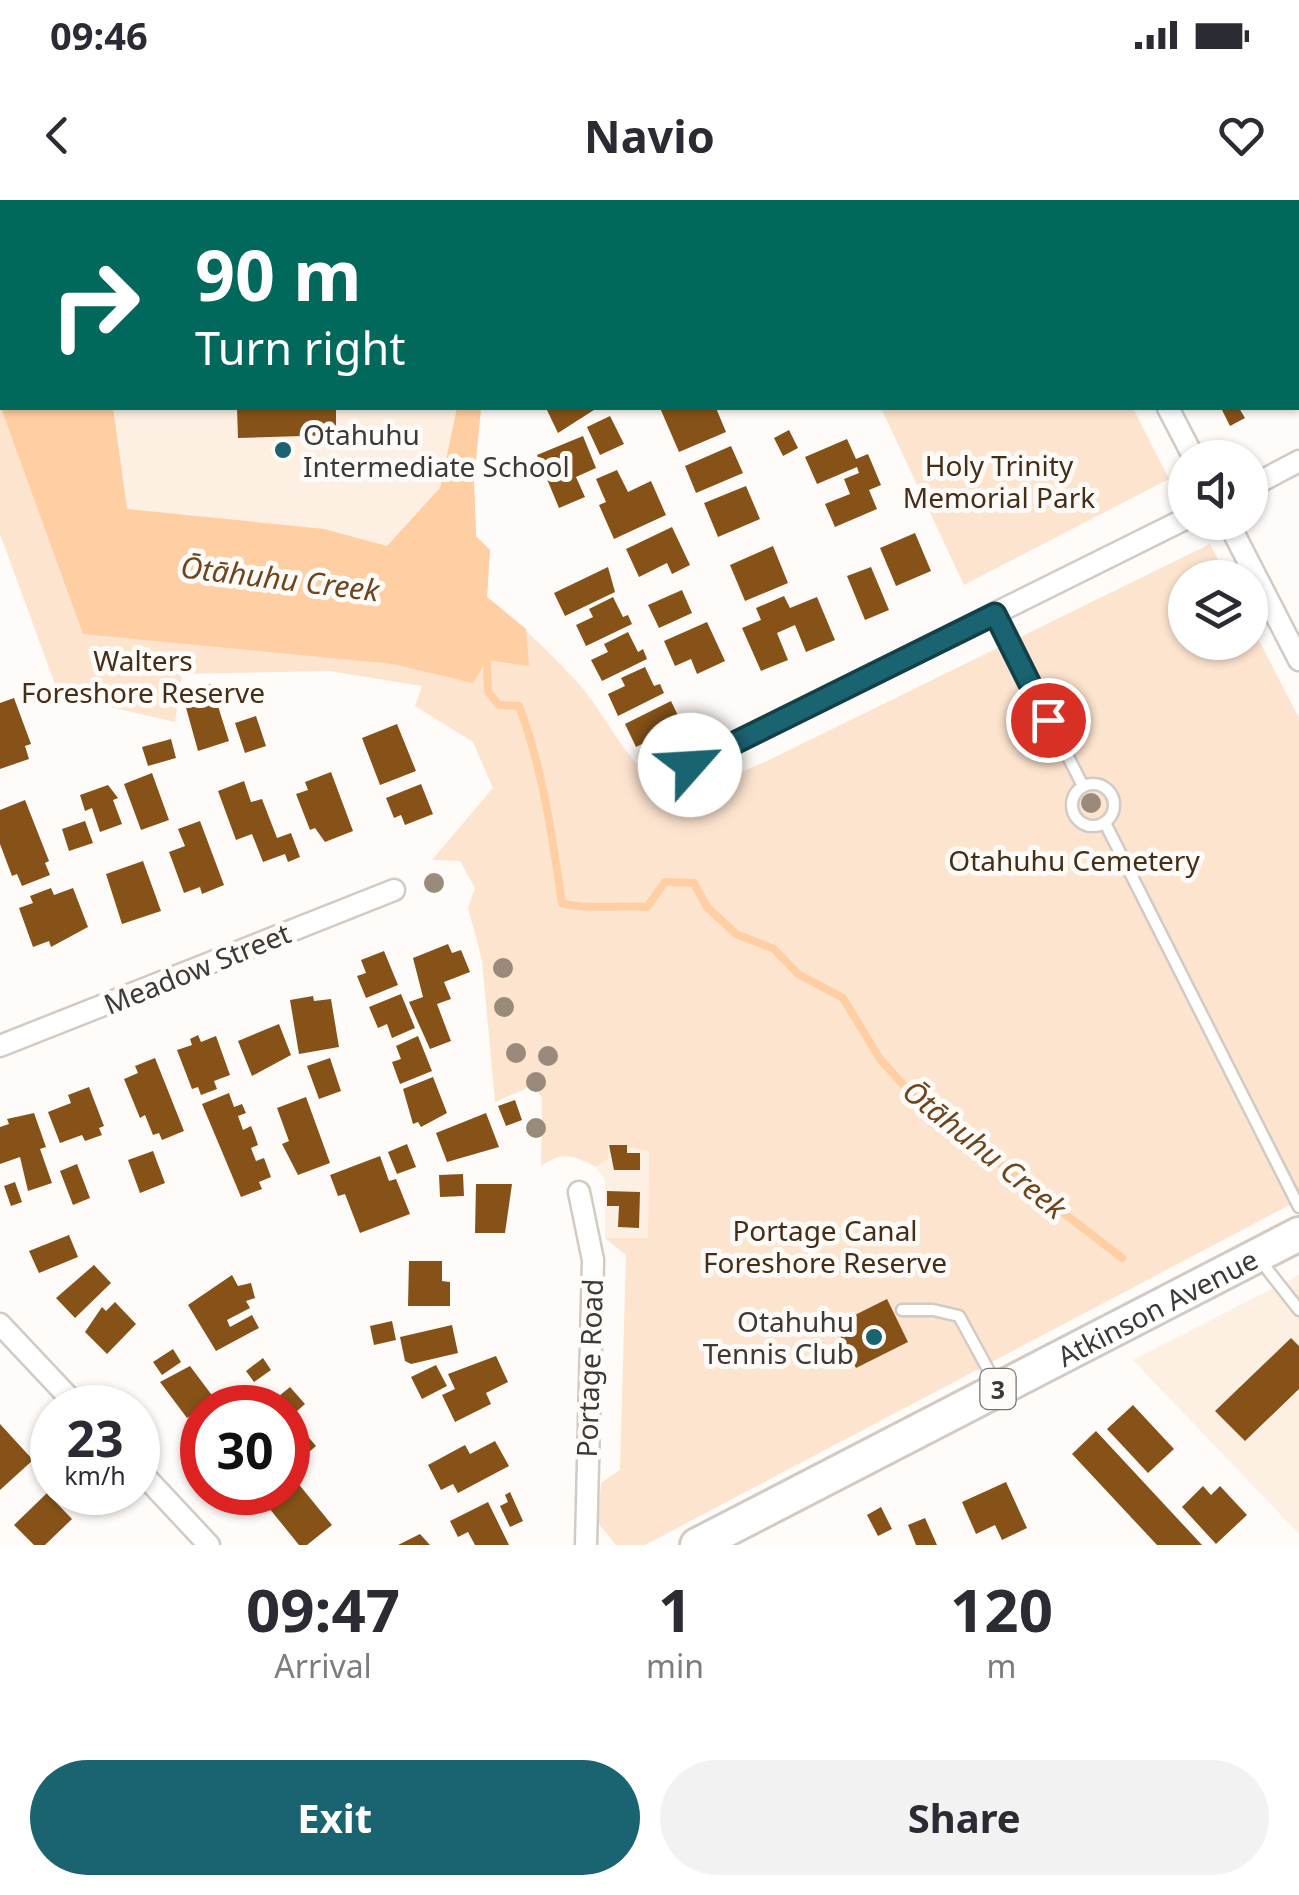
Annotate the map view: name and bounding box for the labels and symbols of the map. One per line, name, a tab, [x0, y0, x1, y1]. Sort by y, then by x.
place label: Otahuhu Intermediate School	[303, 415, 570, 485]
marker: Otahuhu Intermediate School	[272, 439, 294, 461]
park label: Holy Trinity Memorial Park	[903, 446, 1095, 516]
water label: Ōtāhuhu Creek	[178, 545, 383, 611]
park label: Walters Foreshore Reserve	[21, 641, 265, 711]
pin	[1006, 678, 1091, 763]
position arrow	[638, 713, 742, 817]
park label: Otahuhu Cemetery	[948, 841, 1200, 879]
street label: Meadow Street	[98, 913, 296, 1023]
water label: Ōtāhuhu Creek	[895, 1070, 1076, 1228]
park label: Portage Canal Foreshore Reserve	[703, 1211, 947, 1281]
street label: Atkinson Avenue	[1050, 1240, 1264, 1375]
street label: Portage Road	[567, 1278, 611, 1458]
place label: Otahuhu Tennis Club	[703, 1302, 854, 1372]
marker: Otahuhu Tennis Club	[863, 1326, 885, 1348]
road number: 3	[980, 1369, 1016, 1409]
speed limit sign: 30	[180, 1385, 310, 1515]

